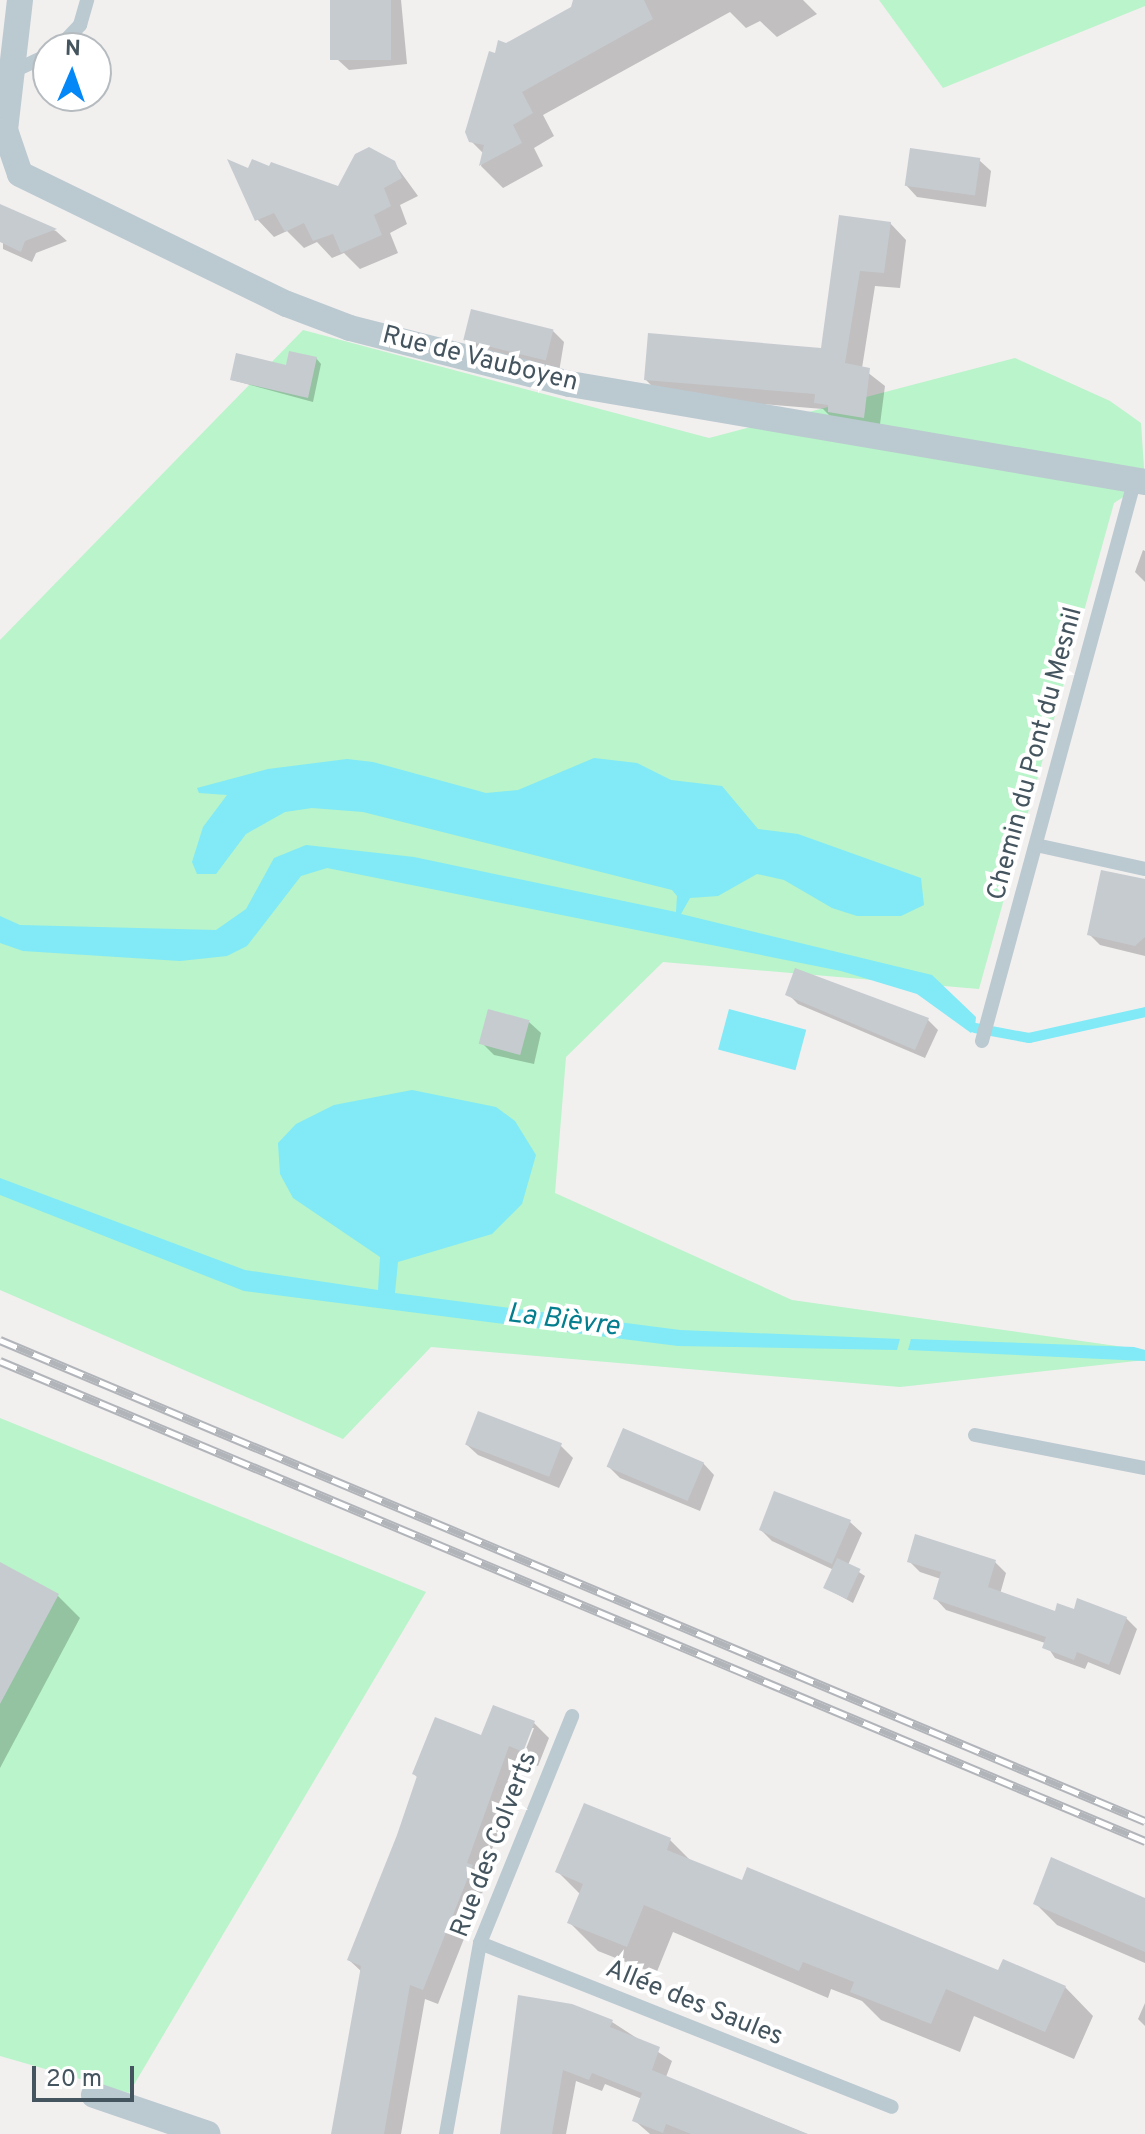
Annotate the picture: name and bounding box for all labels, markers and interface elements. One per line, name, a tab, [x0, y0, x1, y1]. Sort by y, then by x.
north arrow	[32, 32, 112, 112]
text: N	[64, 36, 81, 63]
street label: Rue de Vauboyen	[378, 320, 582, 400]
street label: Chemin du Pont du Mesnil	[982, 604, 1090, 904]
water label: La Bièvre	[505, 1297, 621, 1345]
street label: Rue des Colverts	[445, 1748, 545, 1942]
street label: Allée des Saules	[601, 1954, 787, 2054]
scale bar	[36, 2050, 138, 2100]
text: 20 m	[46, 2065, 102, 2095]

